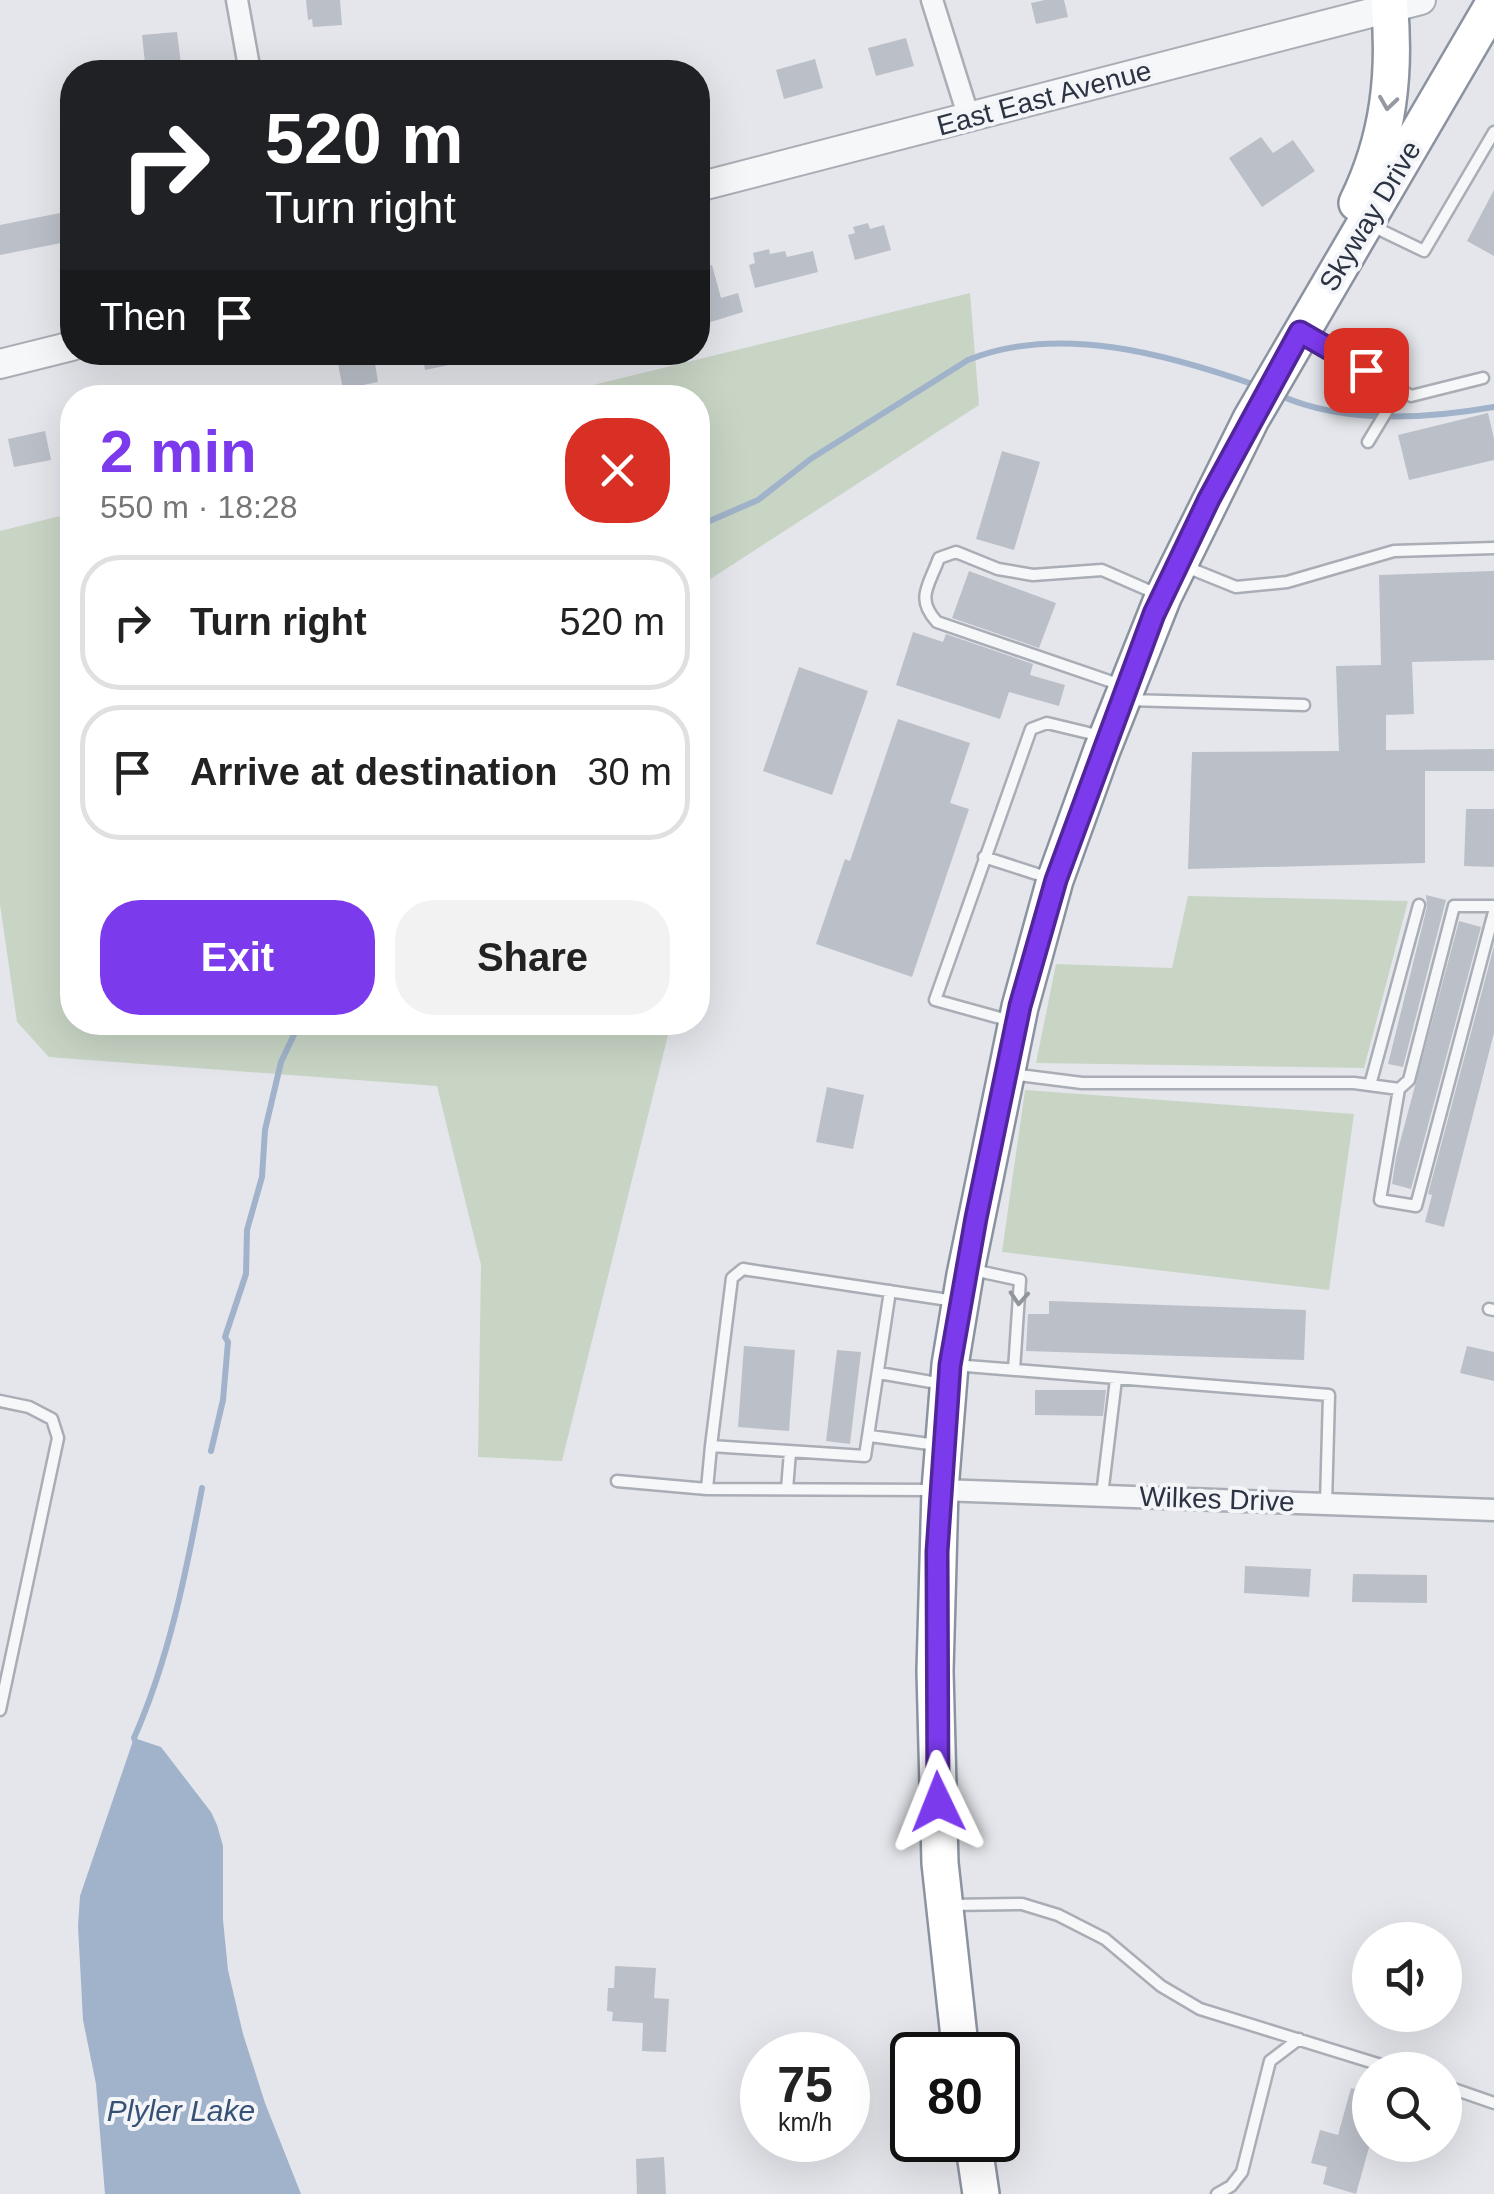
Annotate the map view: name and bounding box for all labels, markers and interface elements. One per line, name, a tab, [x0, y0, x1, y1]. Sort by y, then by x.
street label: East East Avenue	[933, 54, 1155, 142]
one-way arrow	[1379, 95, 1400, 111]
icon: right	[100, 100, 230, 230]
text: 520 m	[265, 100, 463, 178]
street label: Skyway Drive	[1313, 135, 1427, 297]
text: Turn right	[265, 182, 456, 233]
icon: arrive	[207, 290, 262, 345]
text: Then	[100, 296, 187, 338]
pin	[1324, 328, 1409, 413]
icon: arrive	[1339, 343, 1394, 398]
text: 2 min	[100, 418, 257, 485]
button: close	[565, 418, 670, 523]
text: 550 m · 18:28	[100, 489, 297, 525]
icon: right	[105, 595, 160, 650]
text: Turn right	[190, 601, 367, 643]
text: 520 m	[559, 601, 665, 643]
icon: arrive	[105, 745, 160, 800]
text: Arrive at destination	[190, 751, 557, 793]
text: 30 m	[587, 751, 672, 793]
button: Exit	[100, 900, 375, 1015]
button: Share	[395, 900, 670, 1015]
one-way arrow	[1009, 1291, 1030, 1307]
street label: Wilkes Drive	[1139, 1481, 1295, 1517]
position arrow	[886, 1750, 990, 1854]
map controls	[1352, 1922, 1462, 2162]
button: sound	[1352, 1922, 1462, 2032]
speed limit sign: 80	[890, 2032, 1020, 2162]
button: search	[1352, 2052, 1462, 2162]
text: 75	[777, 2057, 833, 2113]
water label: Plyler Lake	[107, 2094, 255, 2127]
text: km/h	[778, 2108, 832, 2136]

